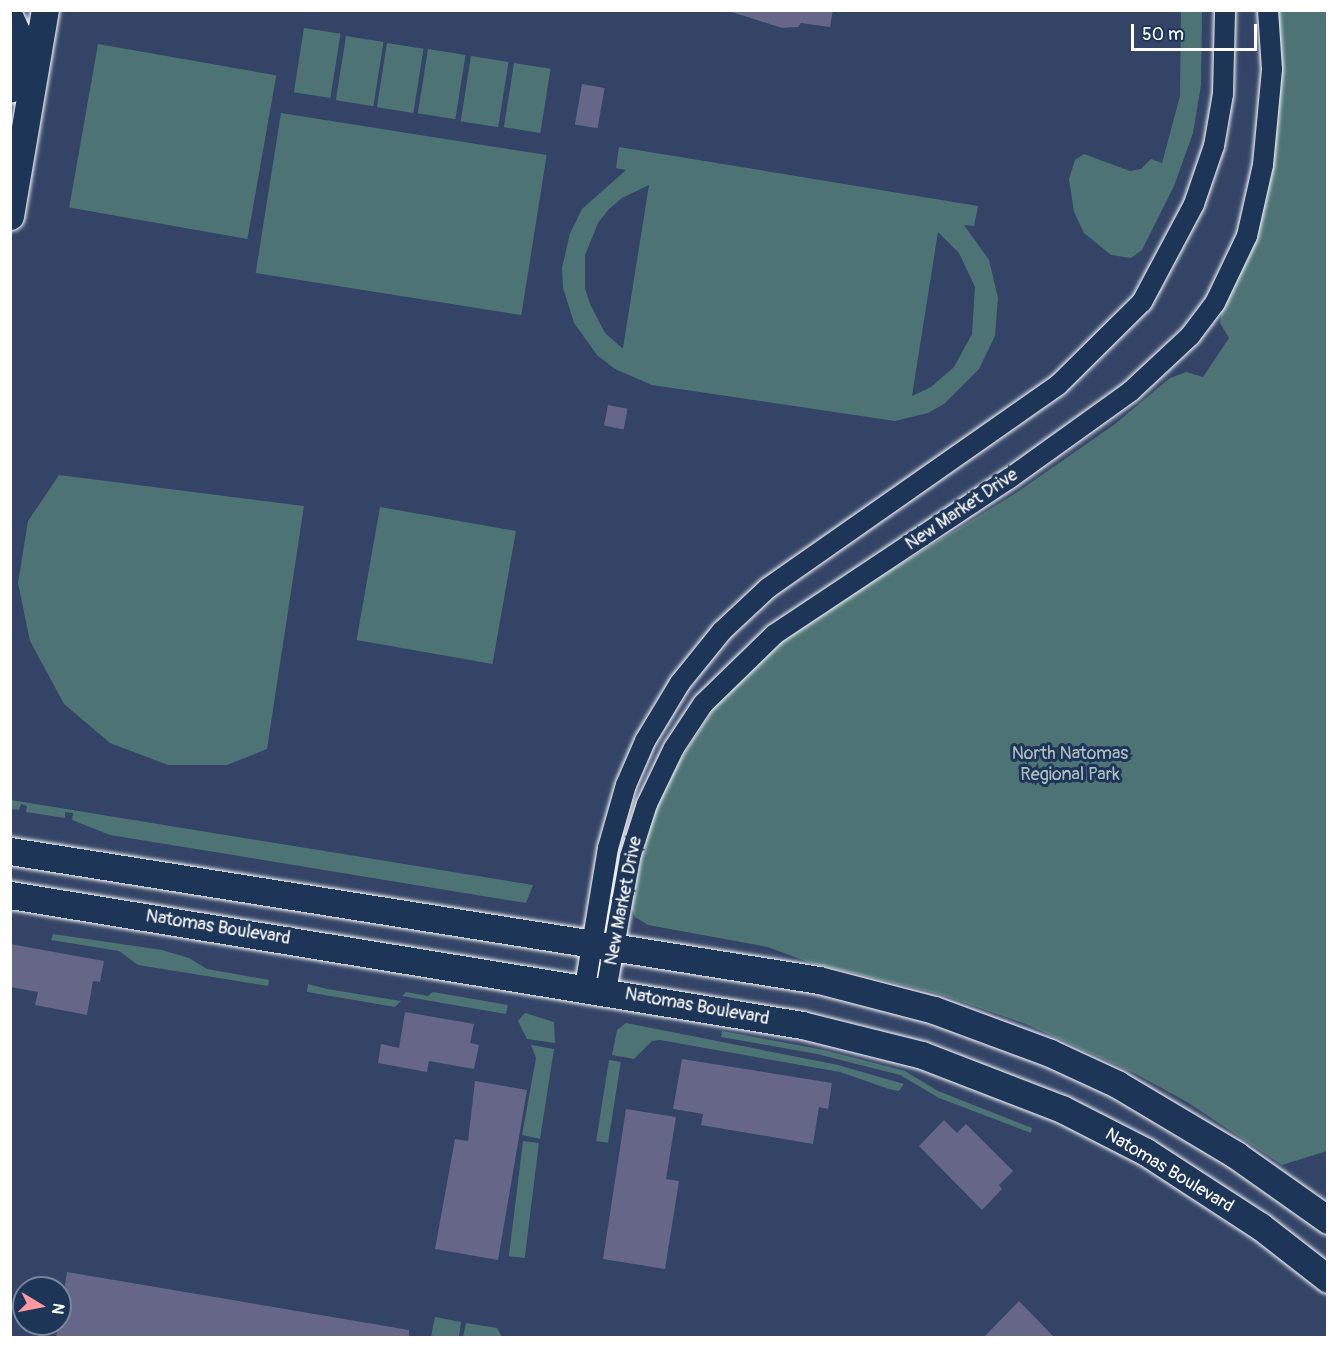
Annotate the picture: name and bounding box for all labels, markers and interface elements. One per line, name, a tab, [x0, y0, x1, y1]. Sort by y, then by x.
scale bar	[1134, 12, 1260, 50]
text: 50 m	[1142, 23, 1184, 46]
street label: New Market Drive	[902, 464, 1022, 556]
park label: North Natomas Regional Park	[1012, 744, 1128, 786]
street label: New Market Drive	[601, 835, 647, 967]
street label: Natomas Boulevard	[144, 906, 292, 950]
street label: Natomas Boulevard	[623, 984, 771, 1030]
street label: Natomas Boulevard	[1101, 1124, 1237, 1218]
north arrow	[12, 1276, 72, 1336]
text: N	[47, 1302, 69, 1316]

